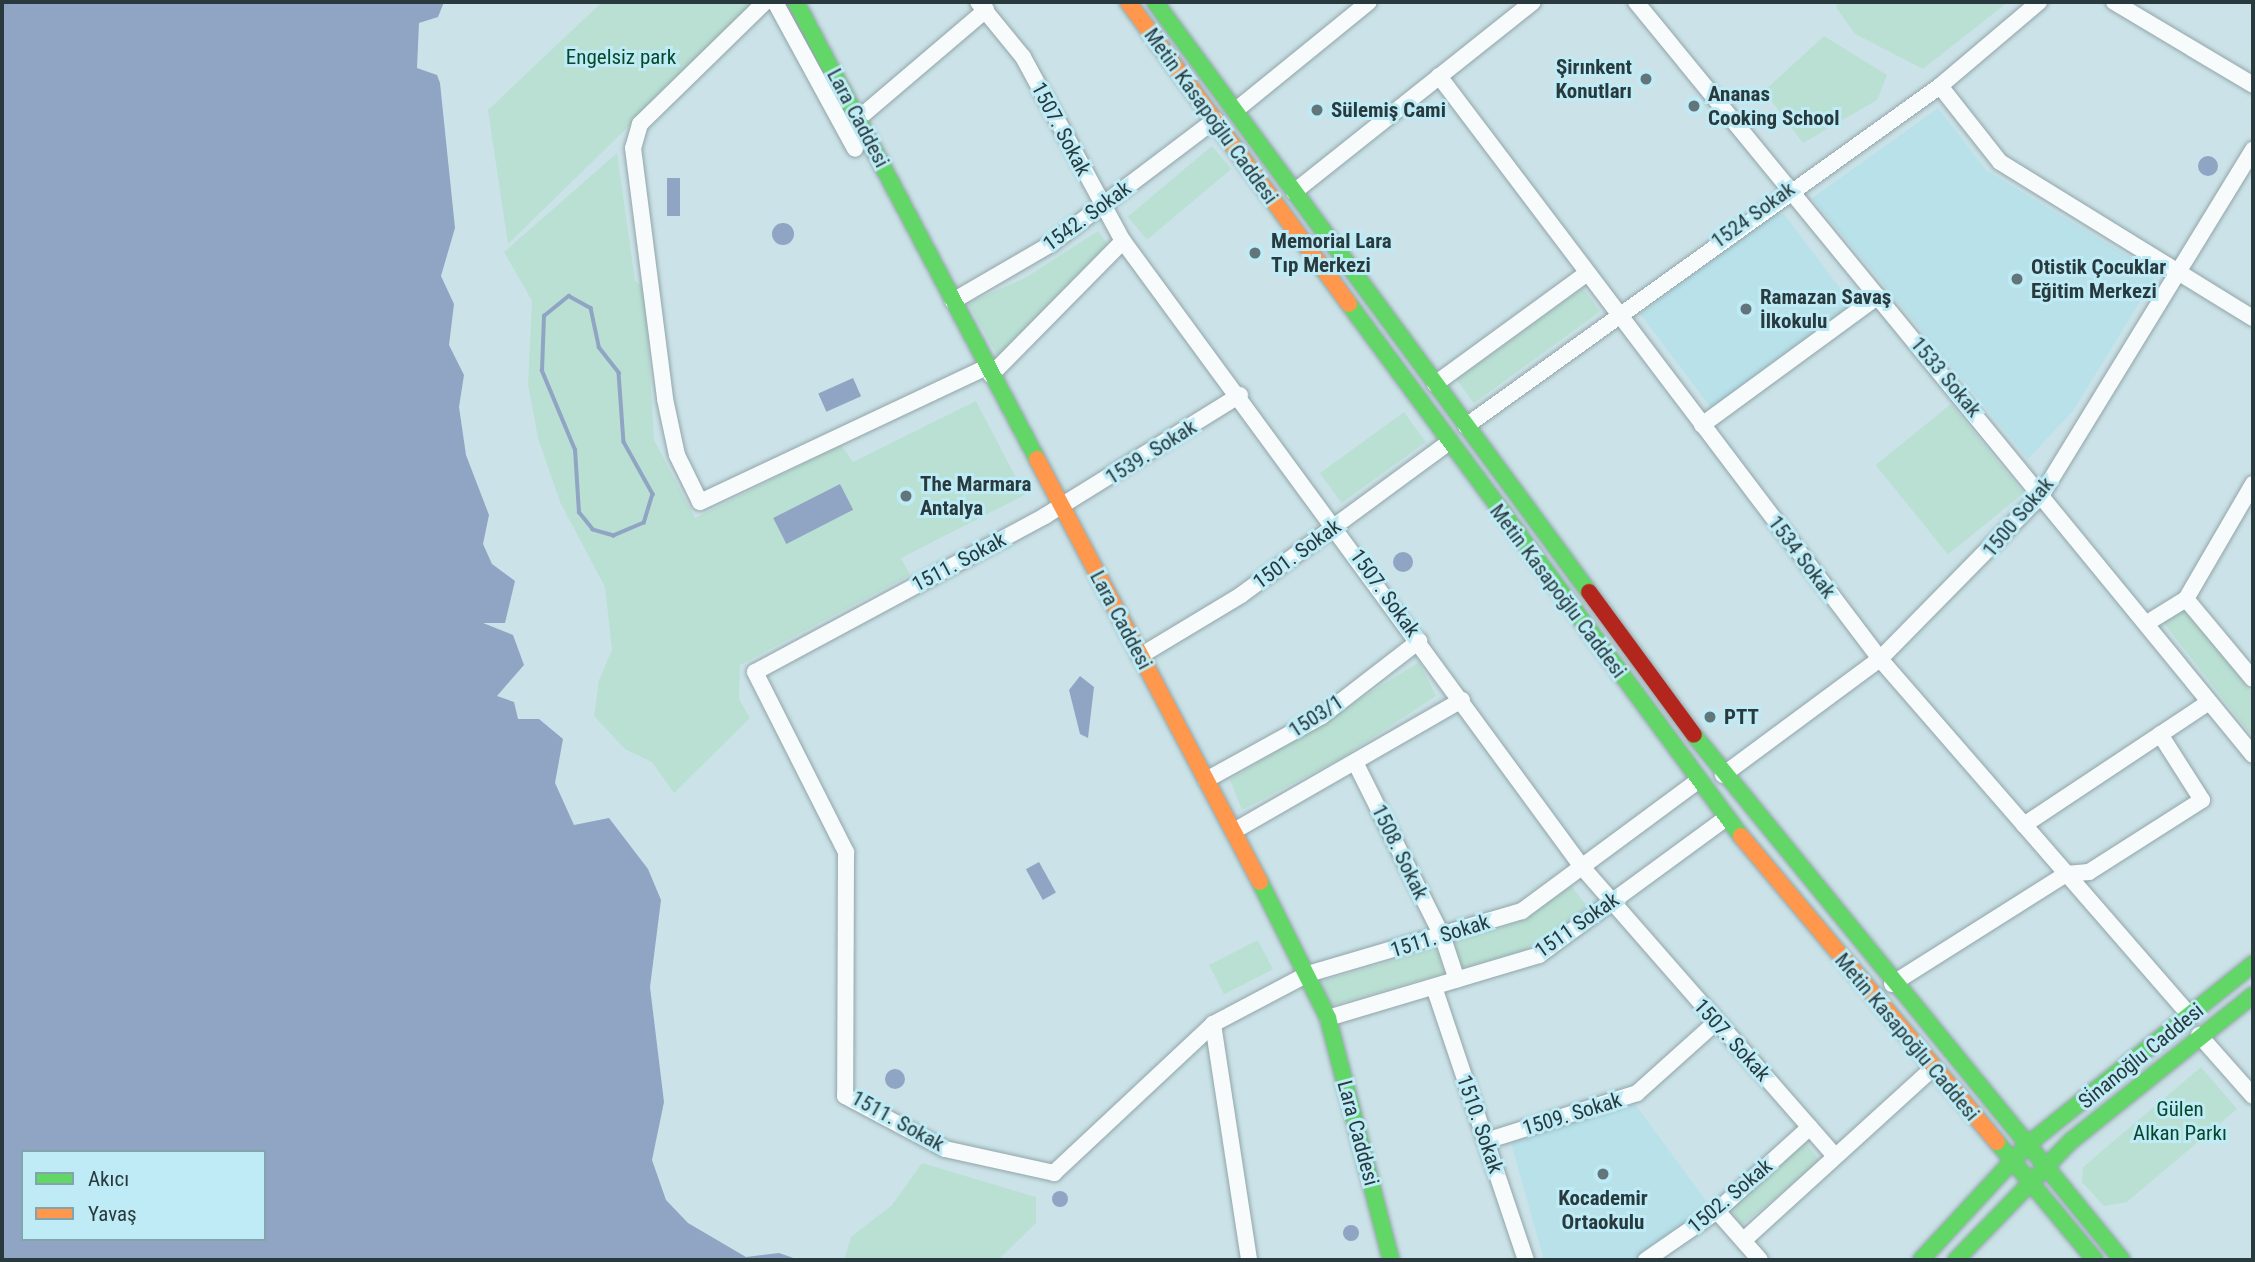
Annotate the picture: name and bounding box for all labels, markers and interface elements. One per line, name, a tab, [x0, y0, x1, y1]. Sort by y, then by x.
street label: Metin Kasapoğlu Caddesi	[1139, 23, 1283, 209]
park label: Engelsiz park	[566, 44, 676, 70]
place label: Şirınkent Konutları	[1555, 54, 1632, 104]
street label: Lara Caddesi	[822, 64, 894, 172]
marker: Şirınkent Konutları	[1638, 71, 1654, 87]
street label: 1507. Sokak	[1026, 78, 1096, 180]
place label: Ananas Cooking School	[1708, 81, 1839, 131]
place label: Sülemiş Cami	[1331, 97, 1446, 123]
marker: Ananas Cooking School	[1686, 98, 1702, 114]
marker: Sülemiş Cami	[1309, 102, 1325, 118]
street label: 1542. Sokak	[1038, 176, 1136, 256]
street label: 1524 Sokak	[1706, 176, 1800, 254]
place label: Memorial Lara Tıp Merkezi	[1271, 228, 1392, 278]
marker: Memorial Lara Tıp Merkezi	[1245, 243, 1265, 263]
place label: Otistik Çocuklar Eğitim Merkezi	[2031, 254, 2166, 304]
marker: Otistik Çocuklar Eğitim Merkezi	[2009, 271, 2025, 287]
place label: Ramazan Savaş İlkokulu	[1760, 284, 1891, 334]
marker: Ramazan Savaş İlkokulu	[1738, 301, 1754, 317]
street label: 1533 Sokak	[1905, 332, 1987, 422]
street label: 1539. Sokak	[1101, 414, 1201, 490]
place label: The Marmara Antalya	[920, 471, 1031, 521]
street label: 1500 Sokak	[1977, 472, 2059, 562]
marker: The Marmara Antalya	[898, 488, 914, 504]
street label: Metin Kasapoğlu Caddesi	[1484, 499, 1632, 683]
street label: 1534 Sokak	[1763, 511, 1841, 603]
street label: 1501. Sokak	[1248, 514, 1346, 594]
street label: 1511. Sokak	[908, 527, 1010, 597]
street label: 1507. Sokak	[1345, 544, 1425, 642]
street label: Lara Caddesi	[1085, 566, 1157, 674]
street label: 1503/1	[1284, 689, 1348, 743]
place label: PTT	[1724, 704, 1759, 730]
marker: PTT	[1702, 709, 1718, 725]
street label: 1508. Sokak	[1366, 801, 1434, 903]
street label: 1511 Sokak	[1530, 887, 1624, 963]
street label: 1511. Sokak	[1387, 909, 1493, 963]
street label: Metin Kasapoğlu Caddesi	[1830, 948, 1984, 1126]
street label: 1507. Sokak	[1688, 994, 1776, 1086]
street label: Si̇nanoğlu Caddesi	[2073, 998, 2209, 1114]
street label: 1510. Sokak	[1451, 1072, 1509, 1176]
street label: Lara Caddesi	[1332, 1078, 1384, 1188]
street label: 1511. Sokak	[847, 1085, 949, 1157]
street label: 1509. Sokak	[1519, 1087, 1625, 1141]
park label: Gülen Alkan Parkı	[2133, 1096, 2227, 1146]
legend	[21, 1150, 266, 1241]
street label: 1502. Sokak	[1683, 1153, 1777, 1239]
marker: Kocademir Ortaokulu	[1595, 1166, 1611, 1182]
text: Akıcı	[88, 1167, 129, 1191]
place label: Kocademir Ortaokulu	[1558, 1185, 1648, 1235]
text: Yavaş	[88, 1202, 137, 1226]

